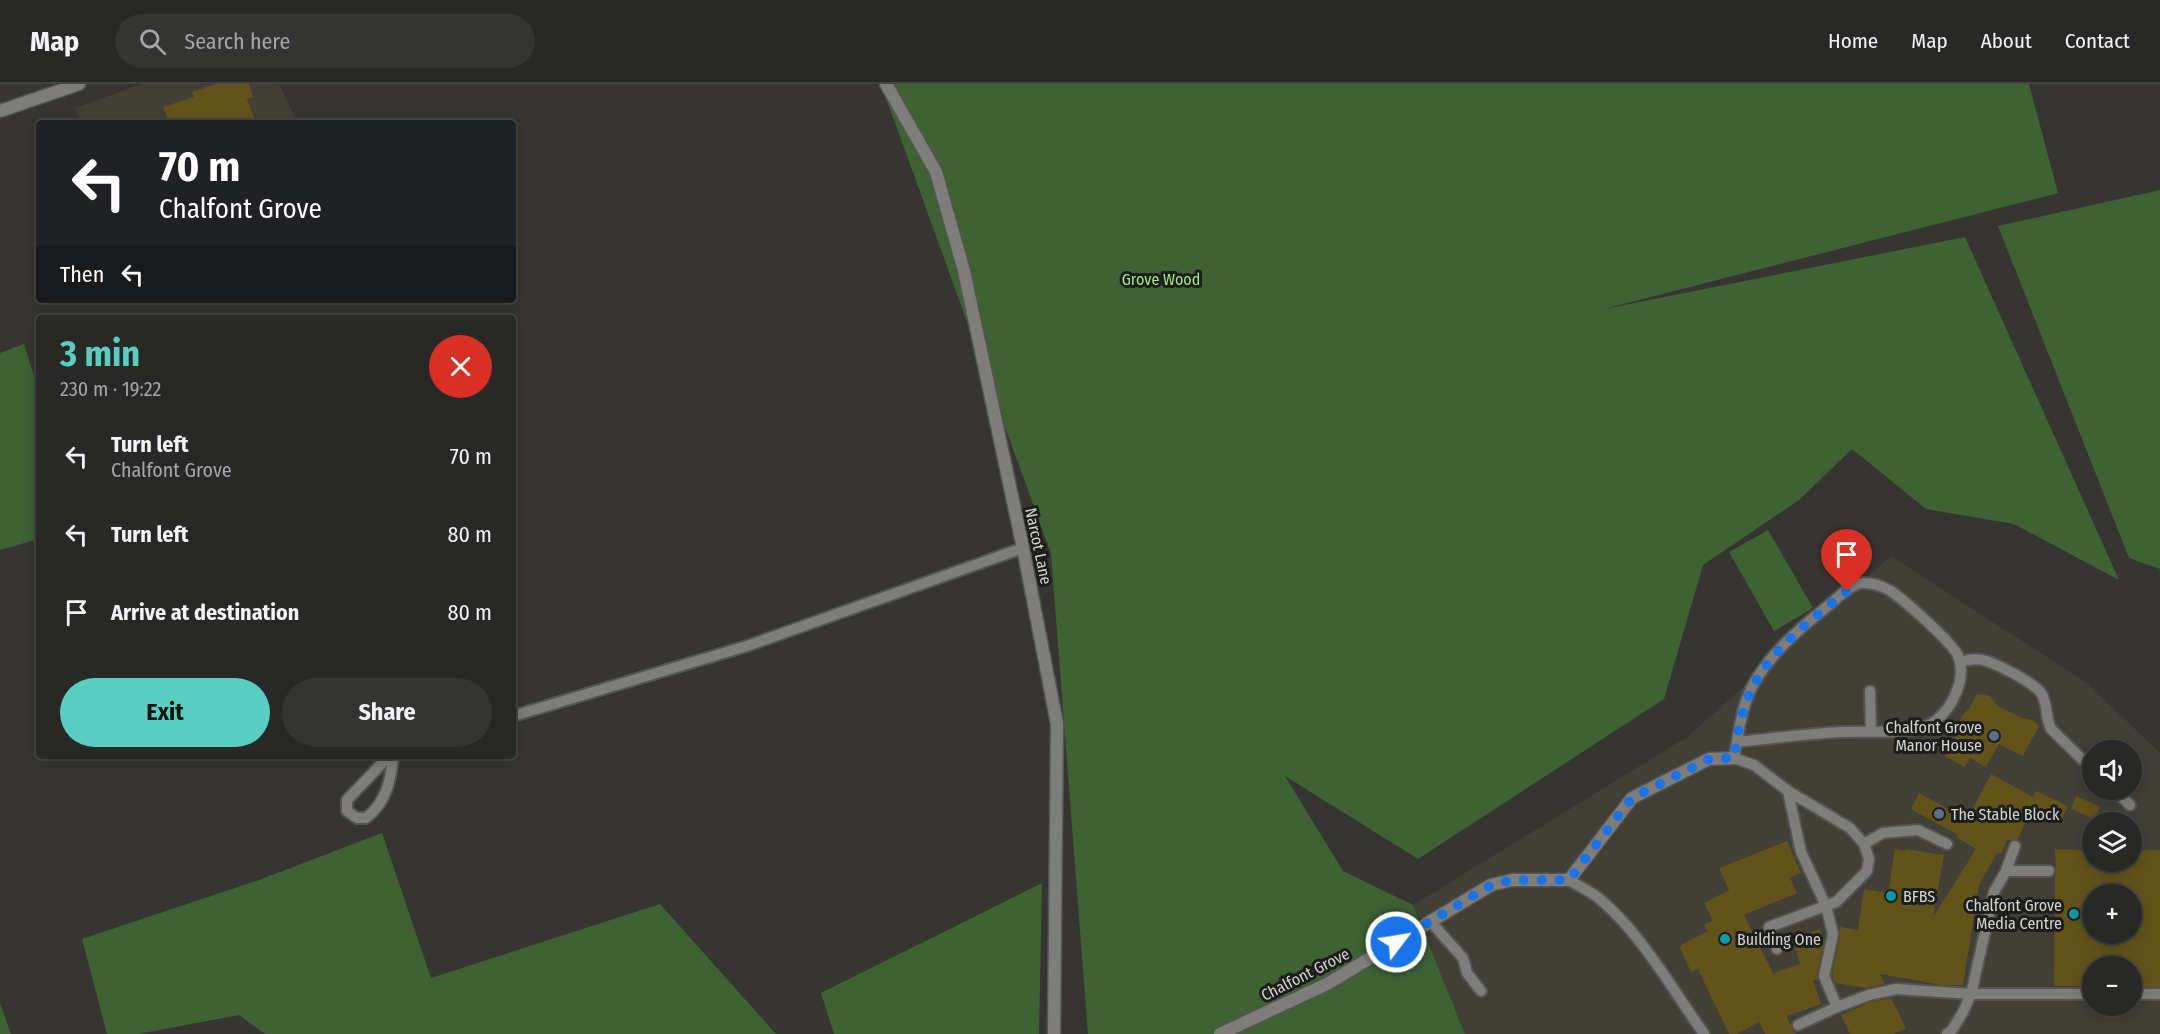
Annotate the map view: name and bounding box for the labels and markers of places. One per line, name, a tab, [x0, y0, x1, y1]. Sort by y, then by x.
pin	[1821, 529, 1872, 591]
place label: Chalfont Grove Manor House	[1886, 718, 1982, 755]
marker: Chalfont Grove Manor House	[1987, 729, 2001, 743]
place label: The Stable Block	[1951, 805, 2060, 824]
marker: The Stable Block	[1932, 807, 1946, 821]
place label: BFBS	[1903, 887, 1935, 906]
marker: BFBS	[1884, 889, 1898, 903]
place label: Chalfont Grove Media Centre	[1966, 896, 2062, 933]
marker: Chalfont Grove Media Centre	[2067, 907, 2081, 921]
place label: Building One	[1737, 930, 1821, 949]
marker: Building One	[1718, 932, 1732, 946]

